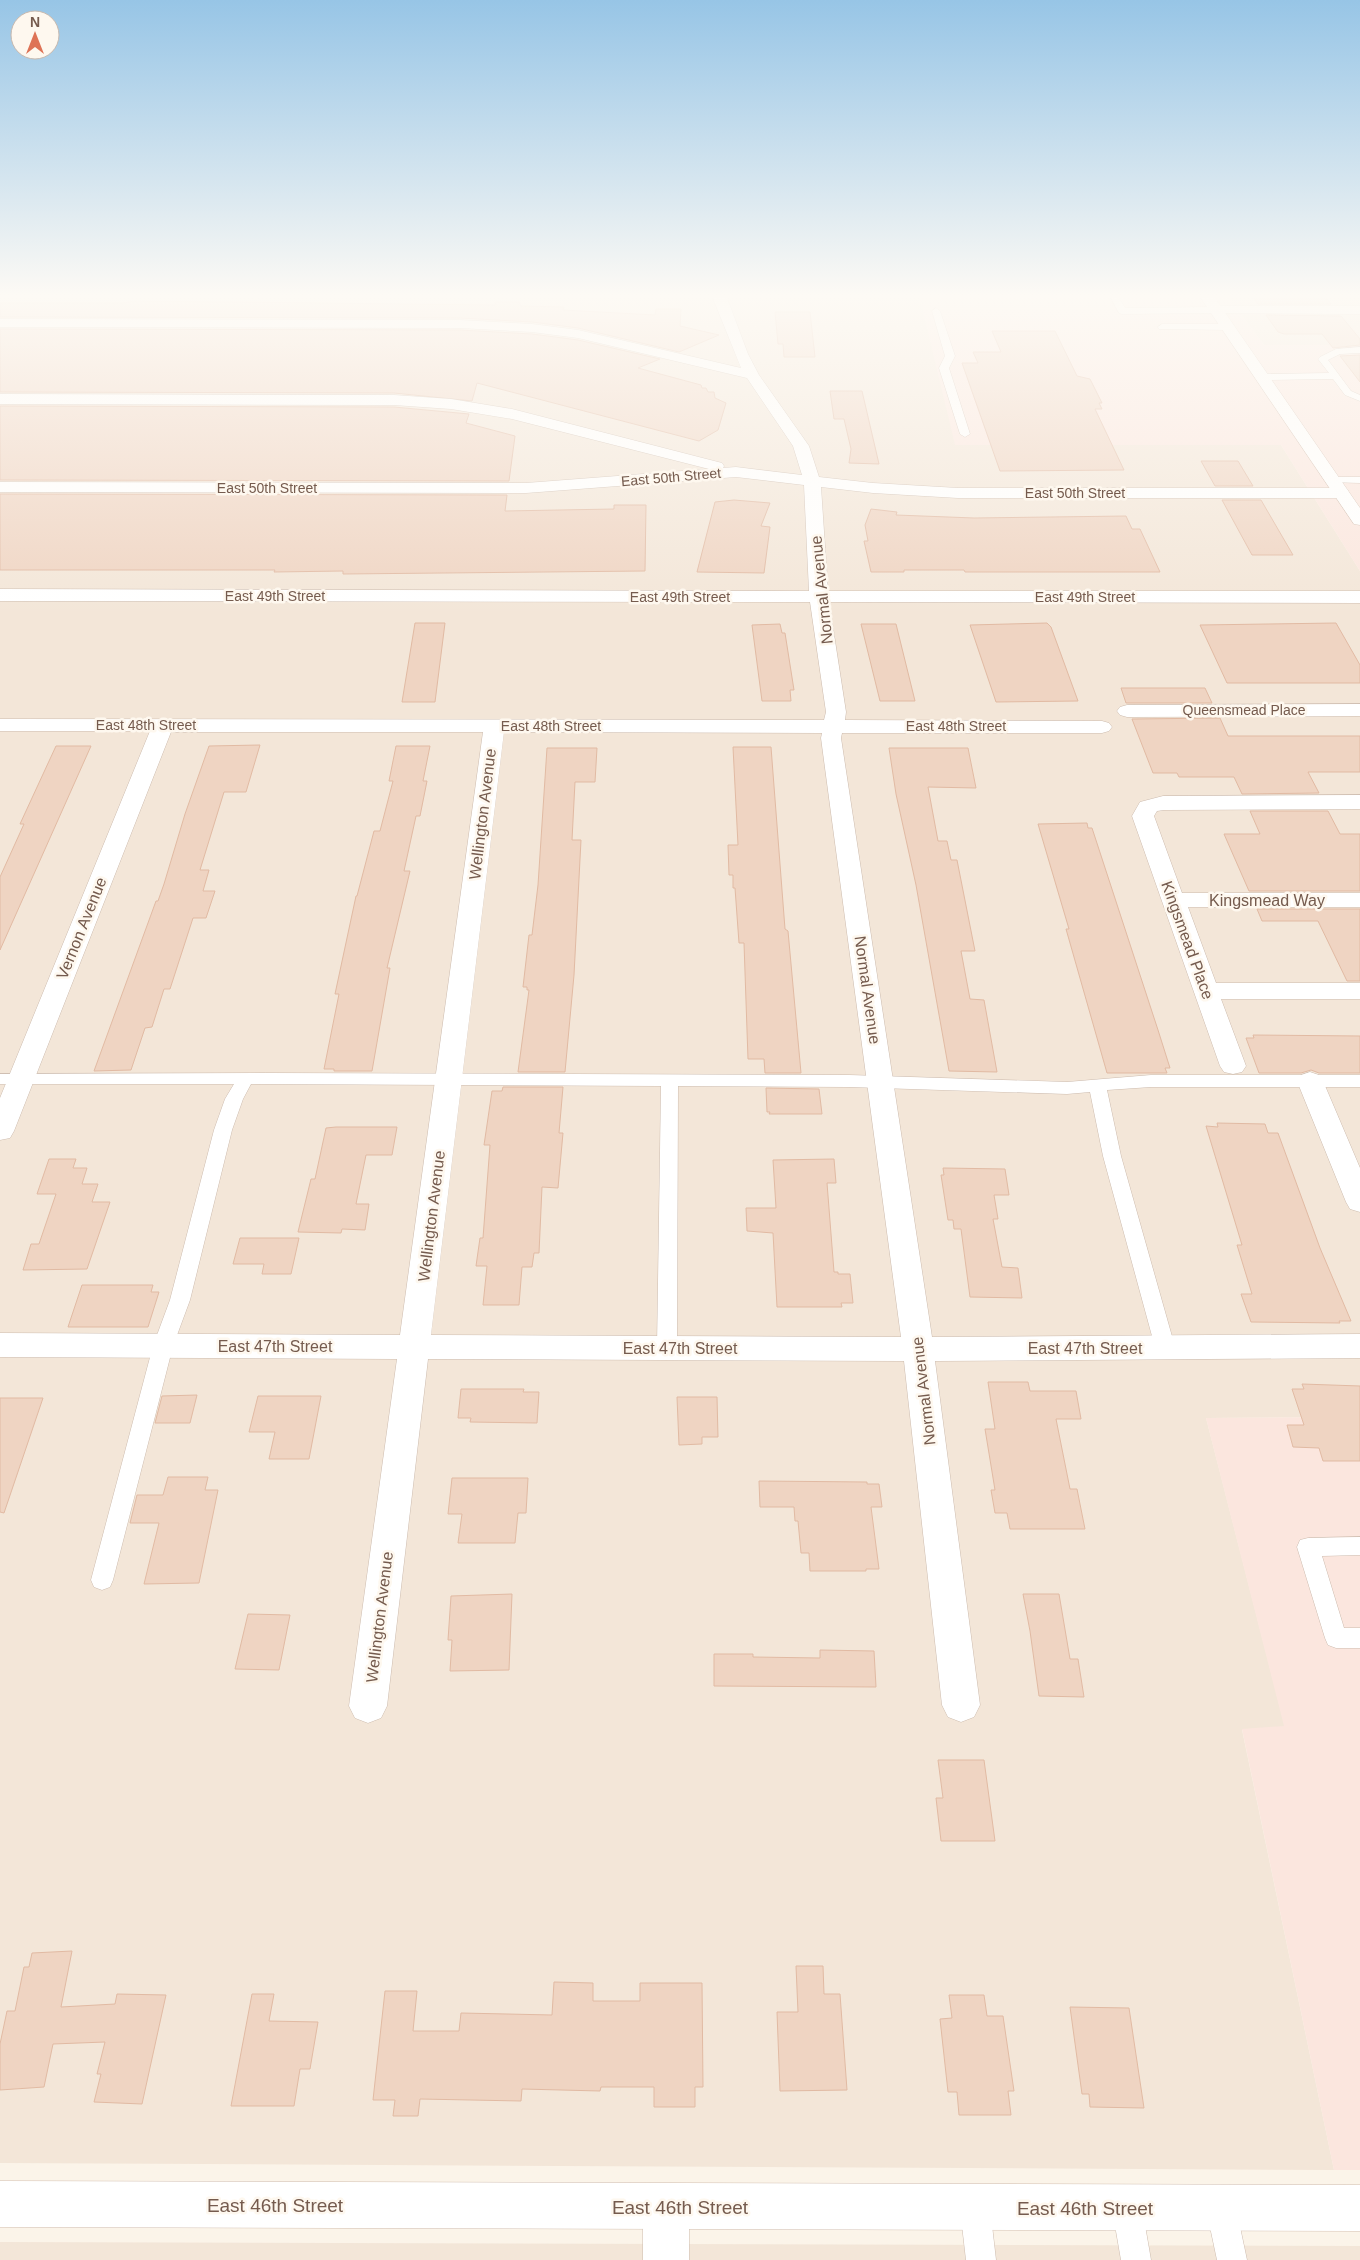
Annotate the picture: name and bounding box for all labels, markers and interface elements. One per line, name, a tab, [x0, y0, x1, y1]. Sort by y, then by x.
north arrow	[10, 10, 60, 60]
text: N	[30, 14, 40, 30]
street label: East 50th Street	[620, 465, 722, 489]
street label: East 50th Street	[217, 480, 317, 496]
street label: East 50th Street	[1025, 485, 1125, 501]
street label: Normal Avenue	[807, 535, 836, 645]
street label: East 49th Street	[225, 588, 325, 604]
street label: East 49th Street	[630, 589, 730, 605]
street label: East 49th Street	[1035, 589, 1135, 605]
street label: Queensmead Place	[1183, 702, 1306, 718]
street label: East 48th Street	[96, 717, 196, 733]
street label: East 48th Street	[501, 718, 601, 734]
street label: East 48th Street	[906, 718, 1006, 734]
street label: Wellington Avenue	[466, 747, 499, 881]
street label: Vernon Avenue	[53, 875, 110, 982]
street label: Kingsmead Place	[1158, 879, 1217, 1002]
street label: Kingsmead Way	[1209, 892, 1325, 909]
street label: Normal Avenue	[851, 935, 884, 1045]
street label: Wellington Avenue	[415, 1149, 448, 1283]
street label: Normal Avenue	[908, 1336, 939, 1446]
street label: East 47th Street	[218, 1338, 333, 1355]
street label: East 47th Street	[623, 1340, 738, 1357]
street label: East 47th Street	[1028, 1340, 1143, 1357]
street label: Wellington Avenue	[363, 1550, 396, 1684]
street label: East 46th Street	[207, 2195, 344, 2216]
street label: East 46th Street	[612, 2197, 749, 2218]
street label: East 46th Street	[1017, 2198, 1154, 2219]

